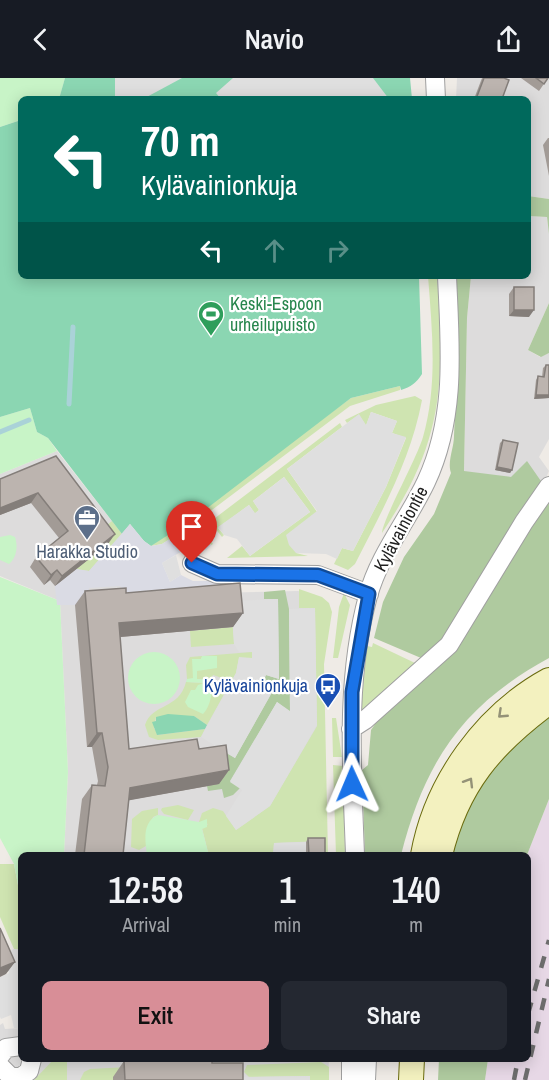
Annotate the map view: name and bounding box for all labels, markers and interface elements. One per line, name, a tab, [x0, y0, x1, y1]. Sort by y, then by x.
text: Navio	[245, 21, 304, 57]
icon: back	[24, 23, 57, 56]
icon: share	[492, 23, 525, 56]
text: 70 m	[141, 113, 220, 169]
icon: left	[42, 120, 120, 198]
text: Kylävainionkuja	[141, 167, 297, 203]
icon: left	[195, 234, 228, 267]
icon: ahead	[258, 234, 291, 267]
icon: right	[321, 234, 354, 267]
place label: Keski-Espoon urheilupuisto	[230, 291, 322, 337]
sports icon: Keski-Espoon urheilupuisto	[196, 299, 226, 337]
street label: Kylävainiontie	[368, 482, 434, 576]
pin	[166, 501, 217, 563]
office icon: Harakka Studio	[72, 503, 102, 541]
icon: arrive	[175, 510, 208, 543]
place label: Harakka Studio	[36, 539, 138, 564]
bus stop icon: Kylävainionkuja	[313, 671, 343, 709]
place label: Kylävainionkuja	[204, 673, 308, 698]
one-way arrow	[498, 707, 509, 718]
position arrow	[320, 752, 384, 816]
one-way arrow	[462, 777, 473, 788]
text: 12:58	[108, 866, 183, 914]
text: 1	[279, 866, 296, 914]
text: 140	[391, 866, 441, 914]
text: Arrival	[122, 911, 170, 938]
text: min	[274, 911, 301, 938]
text: m	[409, 911, 423, 938]
button: Exit	[42, 981, 269, 1050]
button: Share	[281, 981, 507, 1050]

